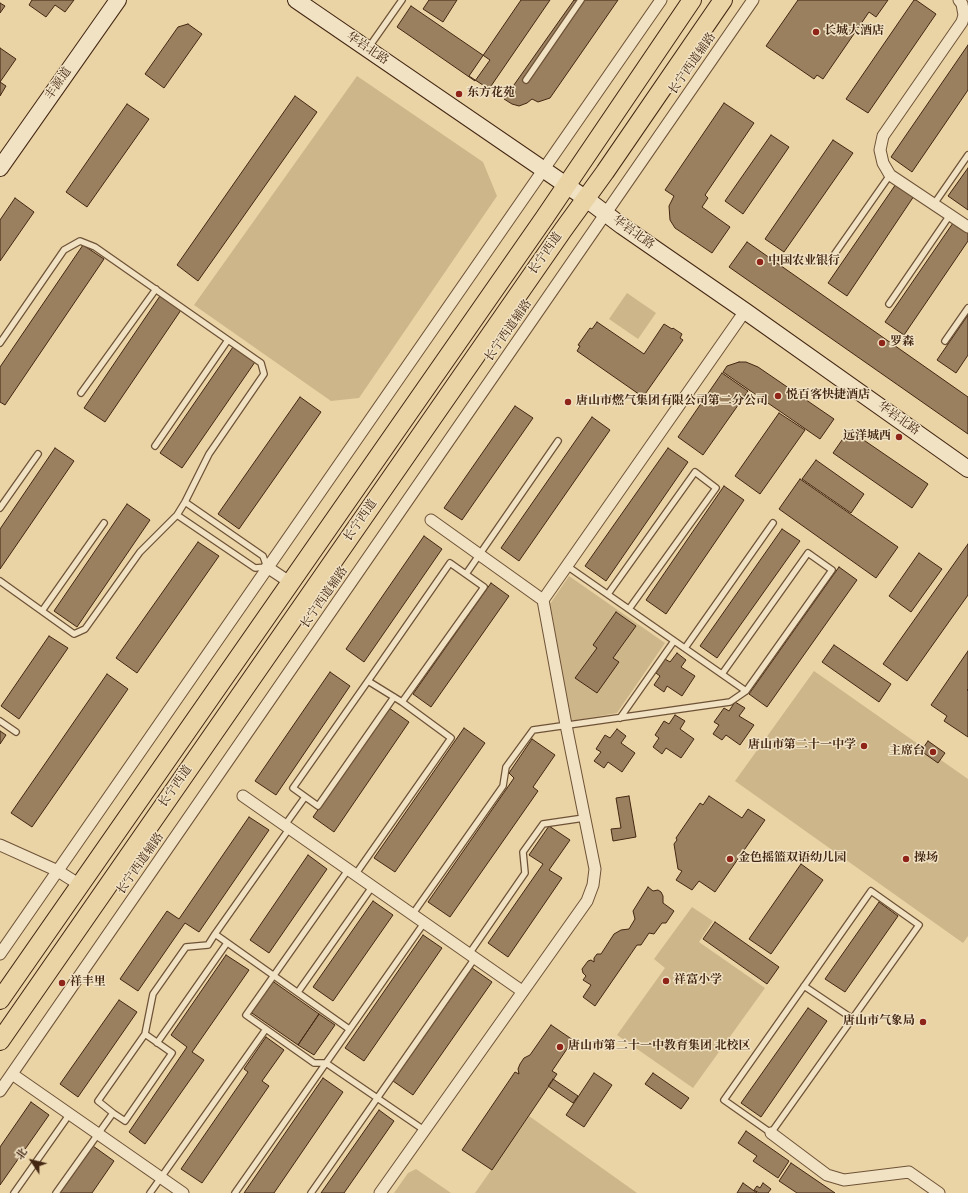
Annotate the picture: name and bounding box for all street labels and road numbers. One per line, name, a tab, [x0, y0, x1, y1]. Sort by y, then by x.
street label: 华岩北路	[343, 30, 391, 68]
street label: 长宁西道辅路	[666, 30, 720, 98]
street label: 丰源道	[43, 65, 75, 103]
street label: 华岩北路	[609, 213, 657, 253]
street label: 长宁西道	[526, 230, 566, 278]
street label: 长宁西道辅路	[482, 297, 536, 365]
street label: 华岩北路	[874, 399, 922, 439]
street label: 长宁西道	[341, 497, 381, 545]
street label: 长宁西道辅路	[298, 564, 352, 632]
street label: 长宁西道	[156, 763, 196, 811]
street label: 长宁西道辅路	[114, 830, 168, 898]

